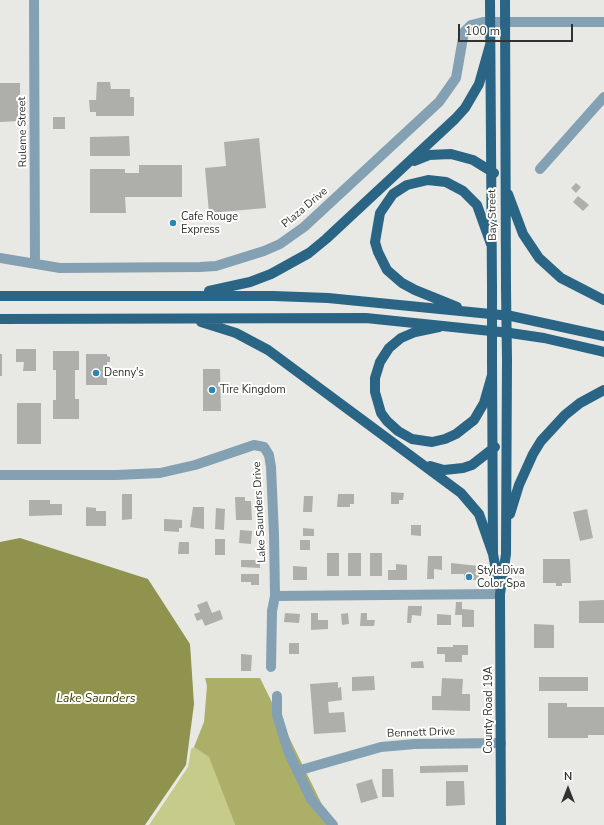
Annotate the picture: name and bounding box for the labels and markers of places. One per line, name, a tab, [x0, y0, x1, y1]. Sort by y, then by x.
place label: Cafe Rouge Express	[181, 210, 238, 236]
marker: Cafe Rouge Express	[168, 218, 178, 228]
place label: Denny's	[104, 366, 144, 380]
marker: Denny's	[91, 368, 101, 378]
place label: Tire Kingdom	[220, 383, 286, 397]
marker: Tire Kingdom	[207, 385, 217, 395]
place label: StyleDiva Color Spa	[477, 564, 525, 590]
marker: StyleDiva Color Spa	[464, 572, 474, 582]

